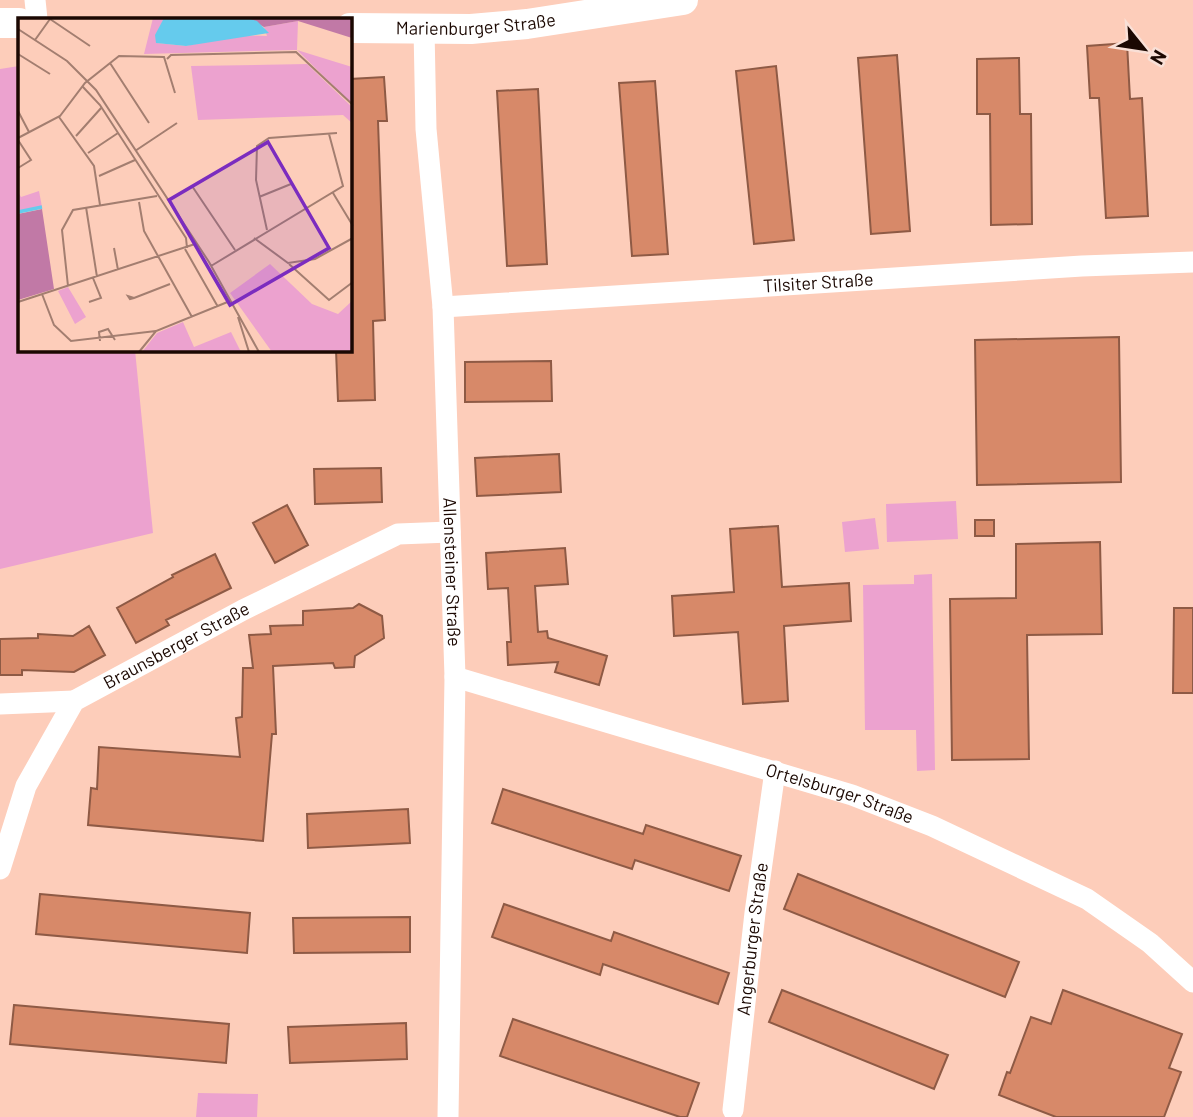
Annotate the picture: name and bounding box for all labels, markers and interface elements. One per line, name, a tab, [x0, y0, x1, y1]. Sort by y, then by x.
street label: Marienburger Straße	[396, 8, 557, 39]
north arrow	[1109, 14, 1179, 84]
inset map	[18, 18, 352, 352]
text: N	[1146, 47, 1172, 69]
street label: Tilsiter Straße	[762, 267, 874, 296]
street label: Allensteiner Straße	[439, 497, 466, 647]
street label: Braunsberger Straße	[99, 597, 253, 693]
street label: Ortelsburger Straße	[763, 758, 917, 828]
street label: Angerburger Straße	[732, 861, 772, 1017]

